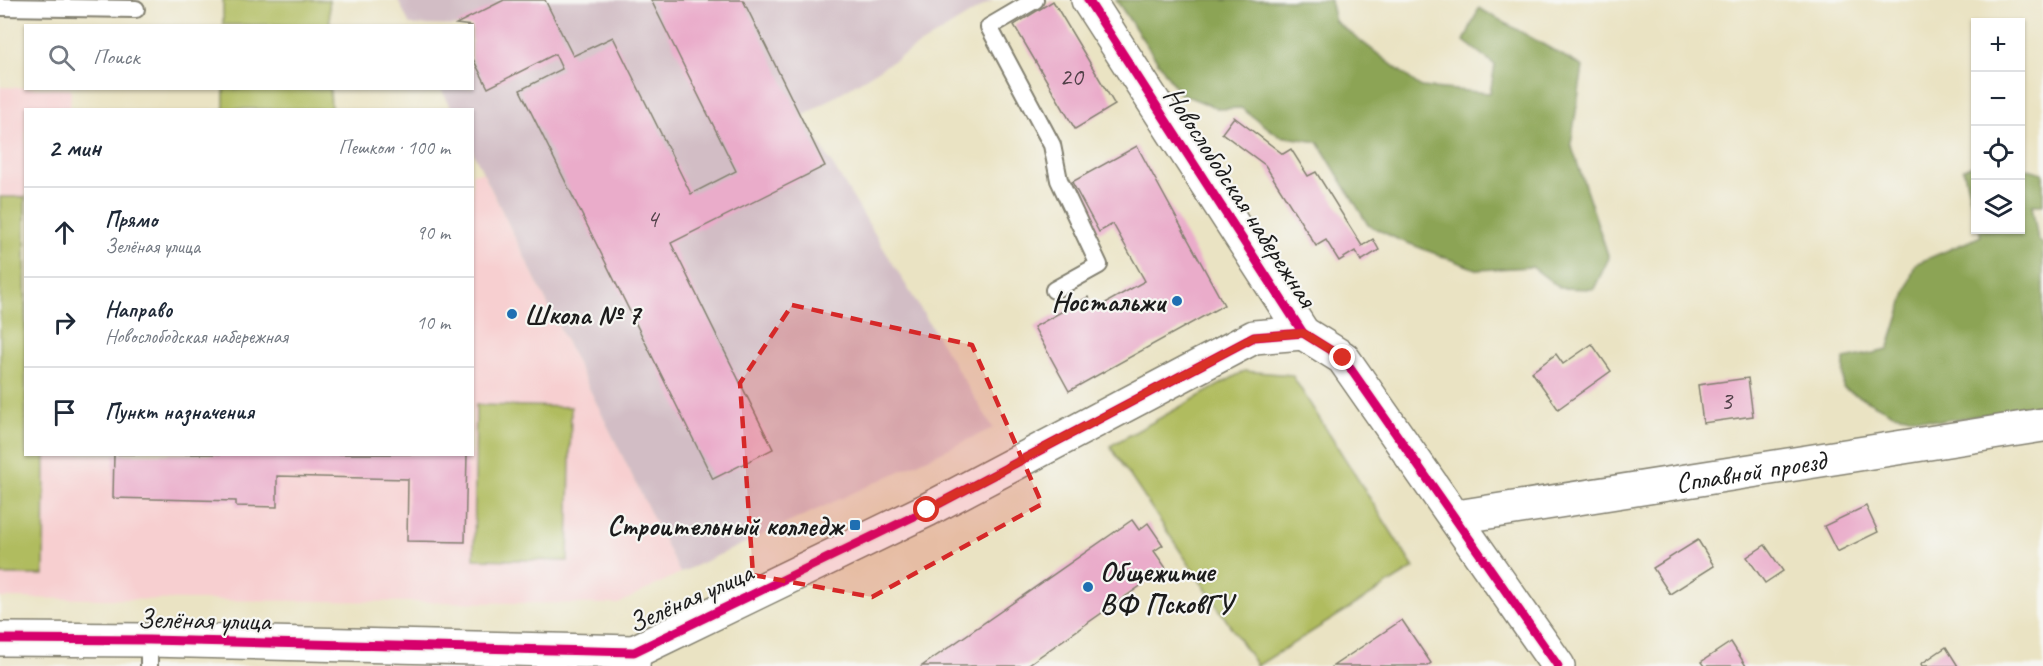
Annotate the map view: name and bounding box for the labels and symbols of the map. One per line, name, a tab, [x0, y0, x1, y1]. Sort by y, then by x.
house number: 20	[1059, 60, 1085, 93]
street label: Новослободская набережная	[1156, 79, 1326, 315]
house number: 4	[646, 202, 660, 235]
place label: Ностальжи	[1051, 284, 1167, 319]
marker: Ностальжи	[1170, 294, 1184, 308]
place label: Школа № 7	[524, 297, 642, 332]
marker: Школа № 7	[505, 307, 519, 321]
route end	[1329, 344, 1355, 370]
house number: 3	[1720, 384, 1734, 417]
street label: Сплавной проезд	[1673, 442, 1831, 500]
route start	[913, 496, 939, 522]
place label: Строительный колледж	[607, 508, 845, 543]
marker: Строительный колледж	[848, 518, 862, 532]
street label: Зелёная улица	[622, 554, 760, 640]
place label: Общежитие ВФ ПсковГУ	[1100, 554, 1237, 621]
marker: Общежитие ВФ ПсковГУ	[1081, 580, 1095, 594]
street label: Зелёная улица	[137, 601, 273, 638]

